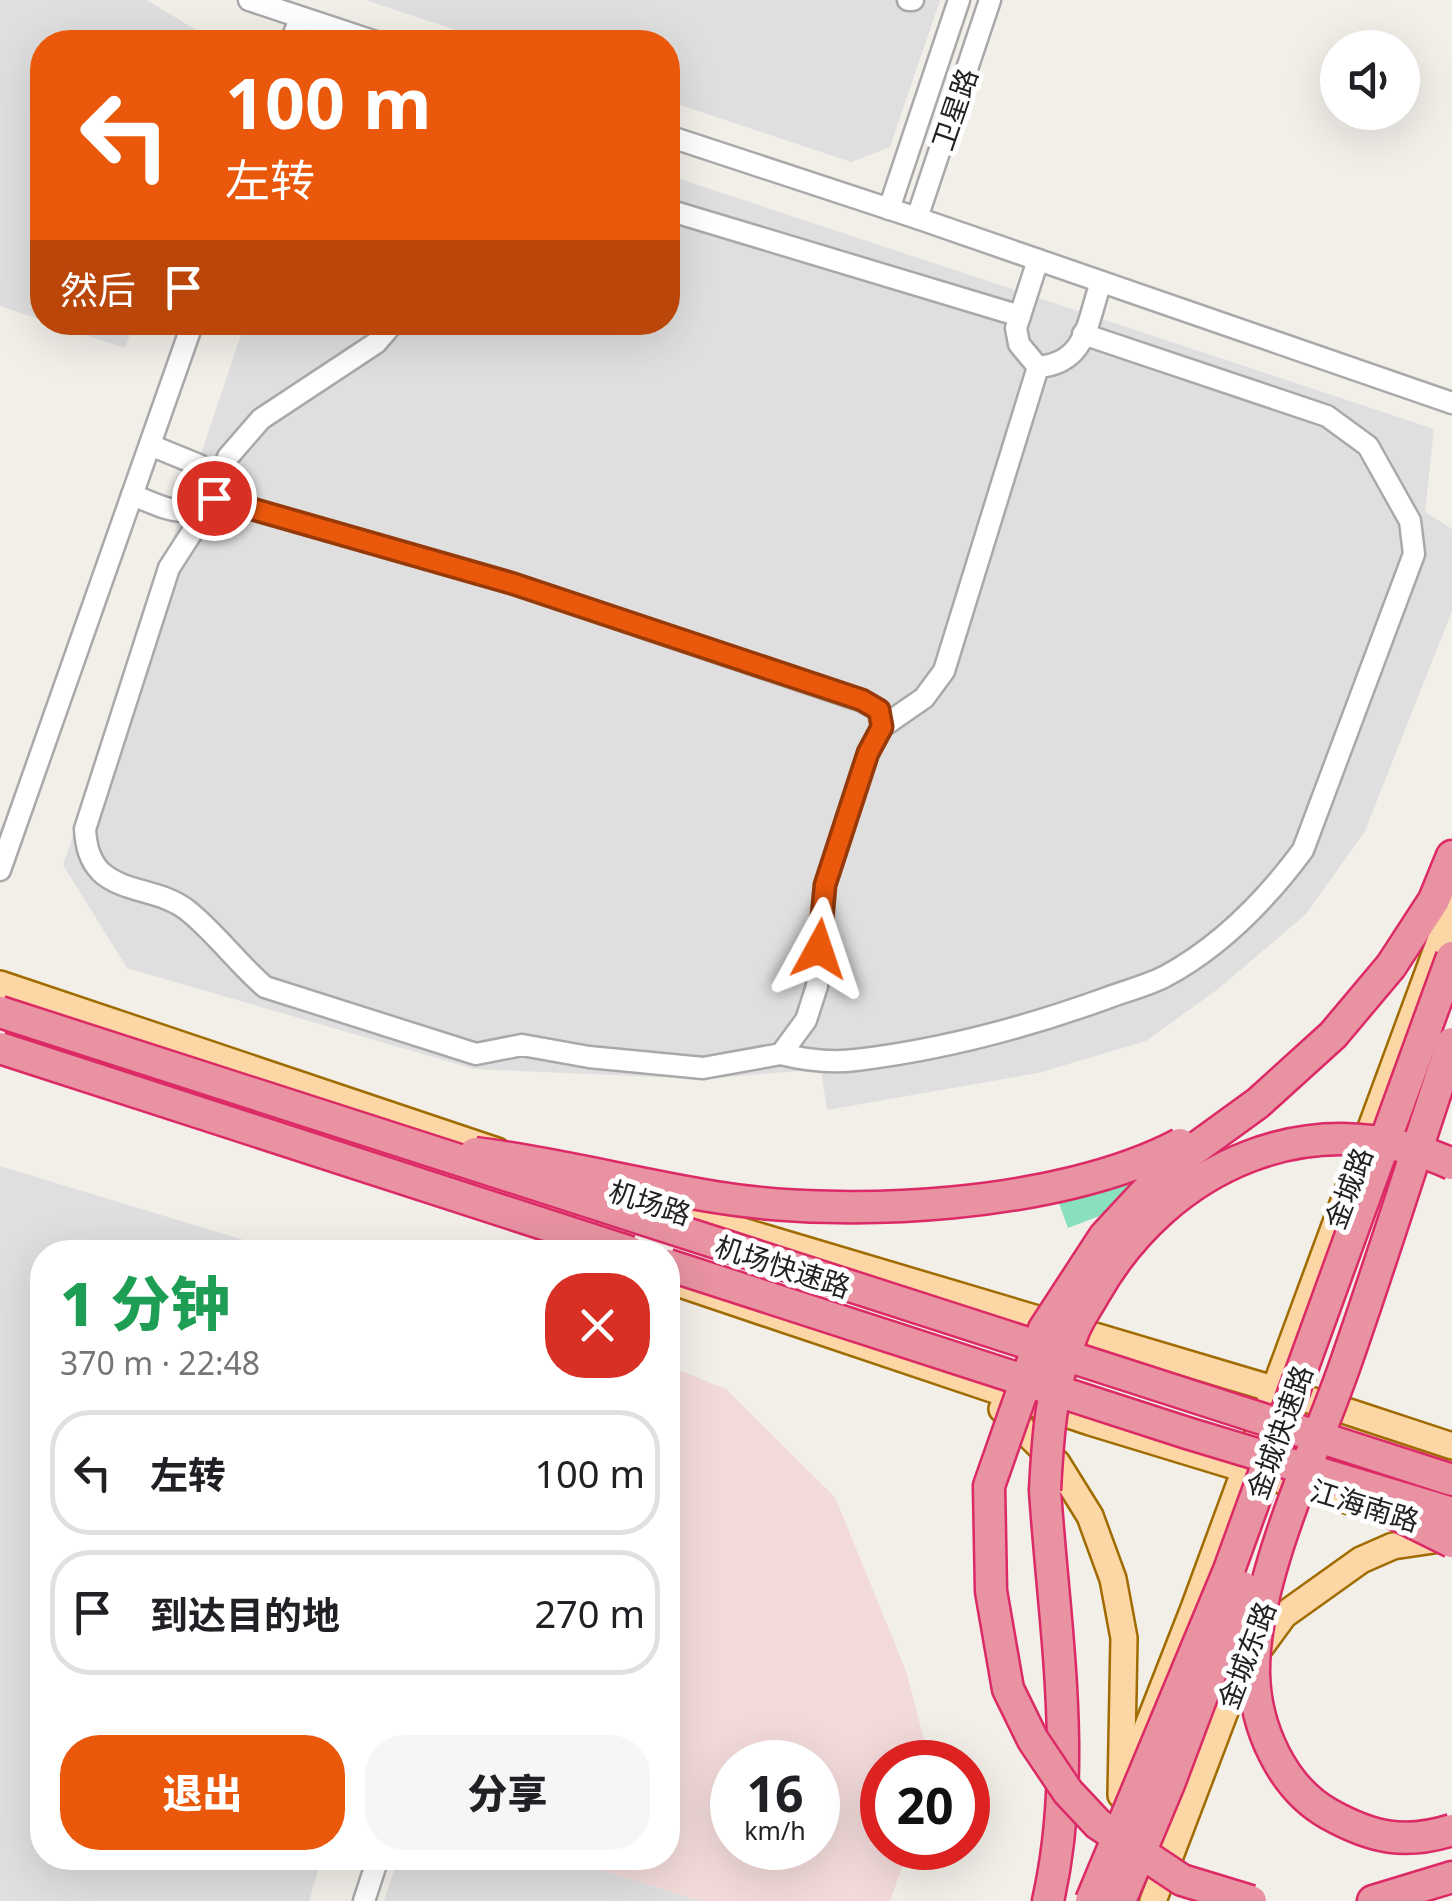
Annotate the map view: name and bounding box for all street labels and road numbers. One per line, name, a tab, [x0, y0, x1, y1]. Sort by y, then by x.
street label: 卫星路	[922, 63, 986, 155]
street label: 金城路	[1315, 1142, 1381, 1234]
street label: 机场路	[604, 1171, 696, 1233]
street label: 机场快速路	[711, 1226, 855, 1306]
street label: 金城快速路	[1237, 1360, 1321, 1504]
street label: 江海南路	[1306, 1470, 1424, 1540]
street label: 金城东路	[1208, 1596, 1284, 1714]

